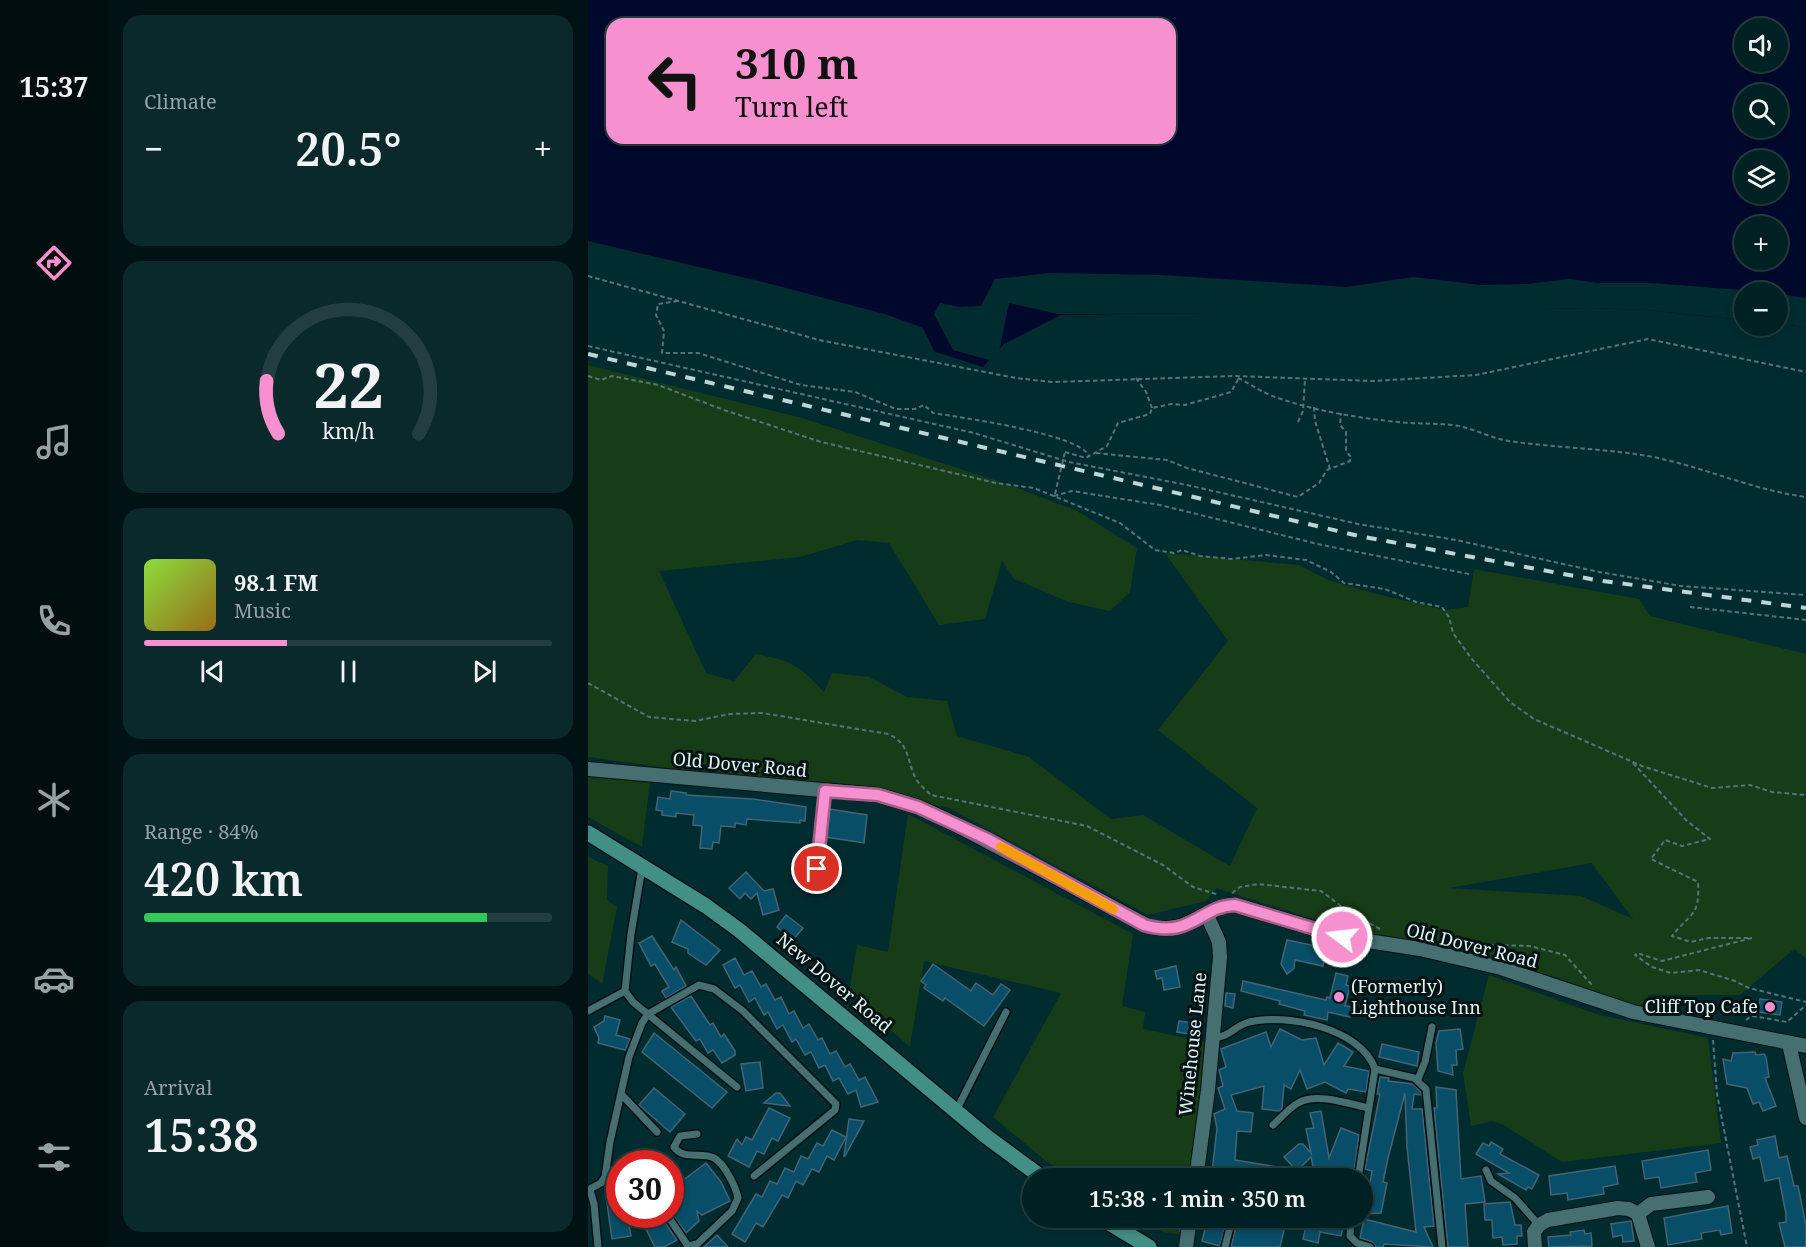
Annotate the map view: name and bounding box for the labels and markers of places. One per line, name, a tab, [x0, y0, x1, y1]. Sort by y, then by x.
pin	[791, 843, 842, 894]
place label: (Formerly) Lighthouse Inn	[1351, 974, 1481, 1019]
marker: (Formerly) Lighthouse Inn	[1332, 990, 1346, 1004]
place label: Cliff Top Cafe	[1644, 994, 1758, 1018]
marker: Cliff Top Cafe	[1763, 1000, 1777, 1014]

